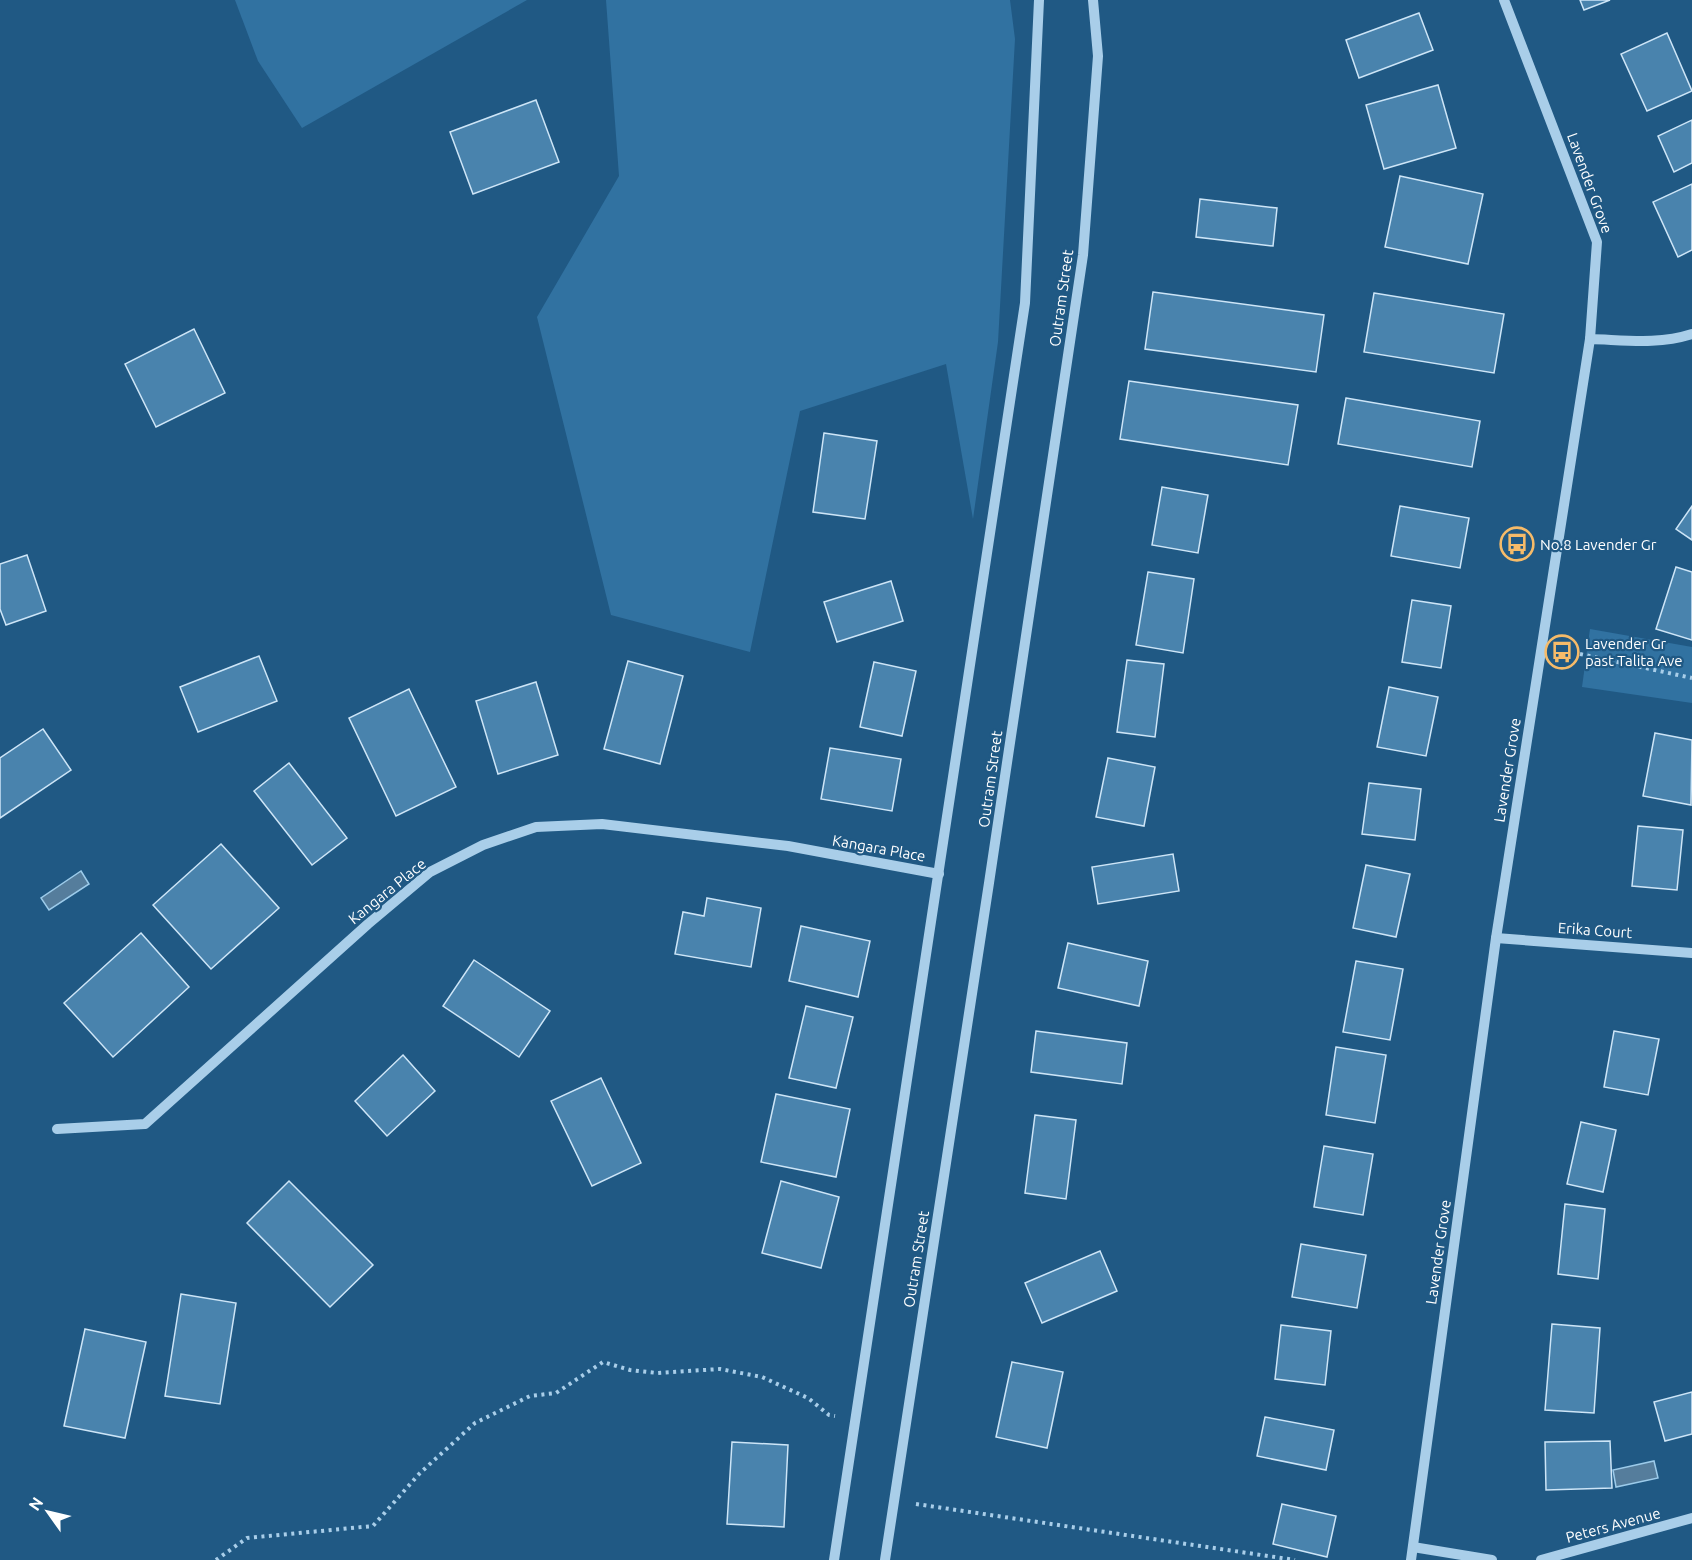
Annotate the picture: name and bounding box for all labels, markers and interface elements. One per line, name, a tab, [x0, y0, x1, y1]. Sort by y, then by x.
street label: Lavender Grove	[1564, 130, 1616, 236]
street label: Outram Street	[1046, 248, 1076, 348]
bus stop icon: No.8 Lavender Gr	[1499, 526, 1535, 562]
place label: No.8 Lavender Gr	[1540, 536, 1657, 553]
bus stop icon: Lavender Gr past Talita Ave	[1544, 634, 1580, 670]
place label: Lavender Gr past Talita Ave	[1585, 635, 1683, 669]
street label: Lavender Grove	[1490, 717, 1524, 823]
street label: Outram Street	[975, 729, 1005, 829]
street label: Kangara Place	[831, 831, 927, 865]
street label: Kangara Place	[345, 855, 429, 927]
street label: Erika Court	[1557, 919, 1633, 941]
street label: Lavender Grove	[1422, 1199, 1454, 1305]
street label: Outram Street	[900, 1209, 932, 1309]
north arrow	[18, 1482, 78, 1542]
text: N	[25, 1494, 46, 1514]
street label: Peters Avenue	[1564, 1504, 1662, 1546]

